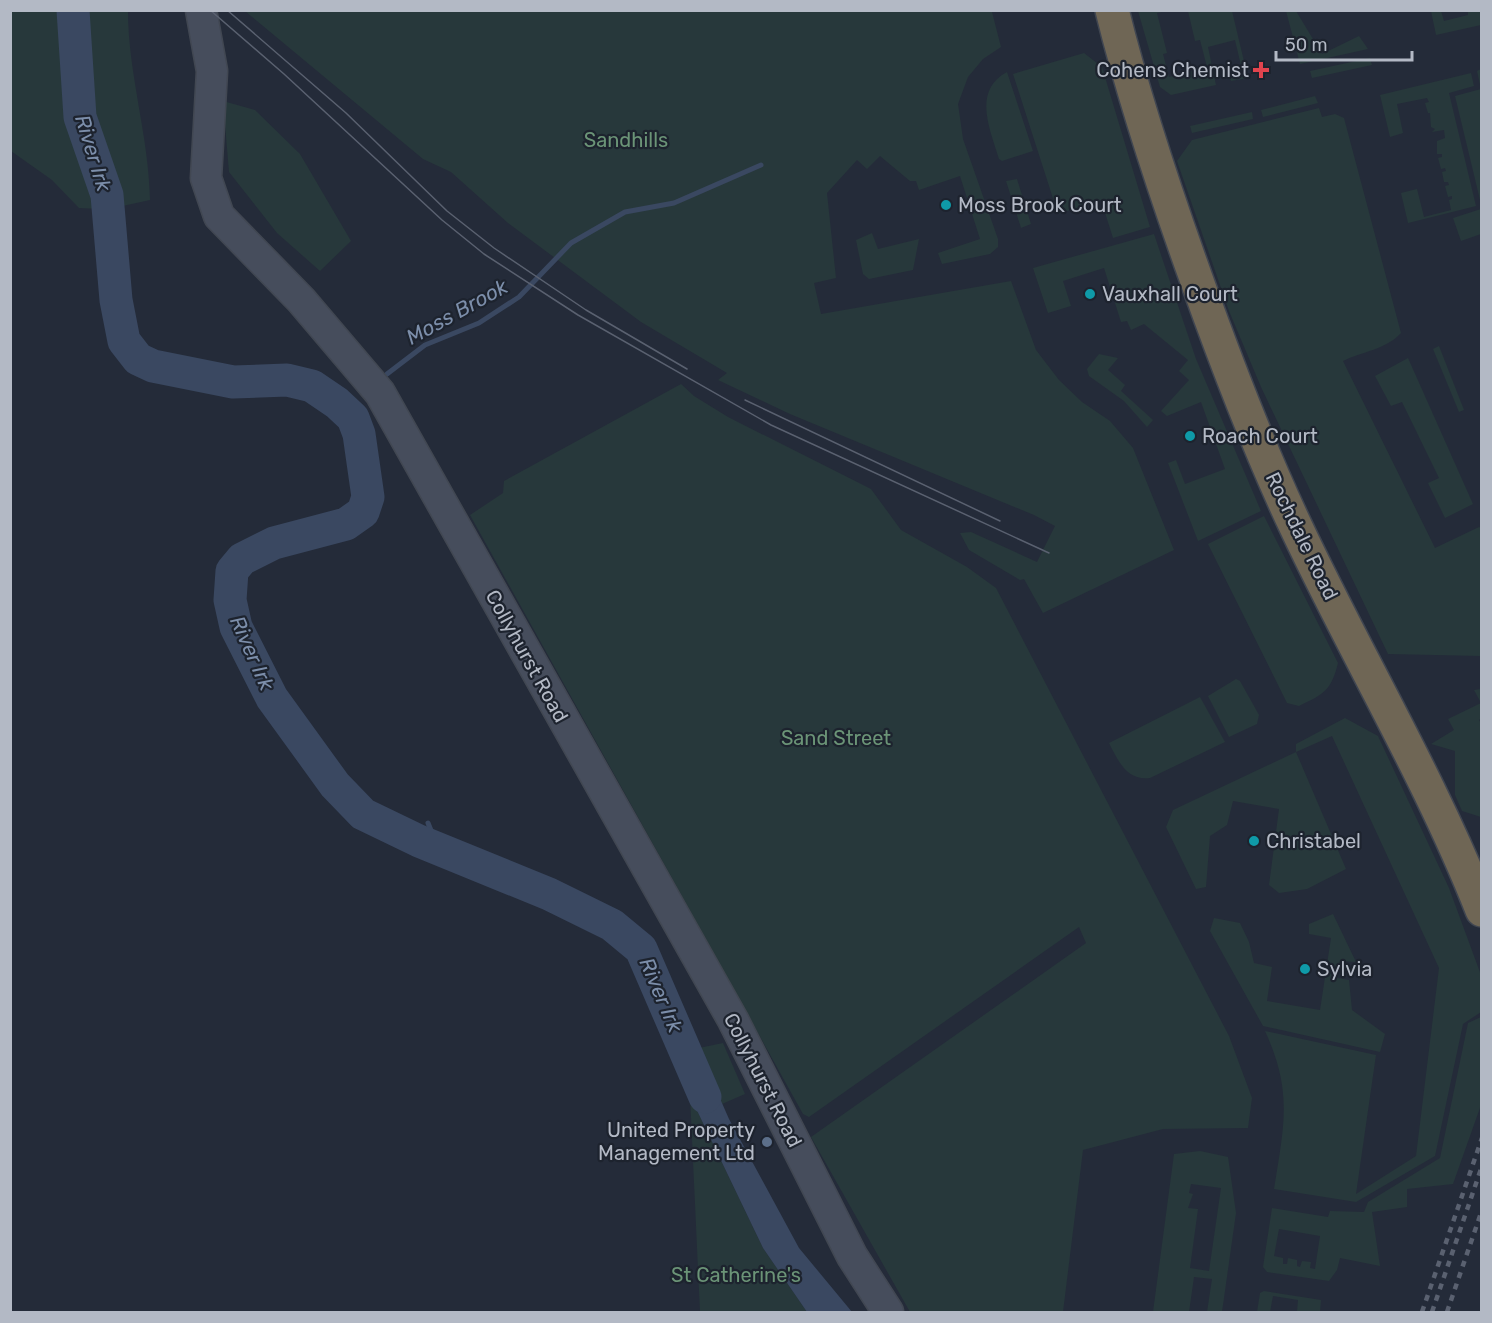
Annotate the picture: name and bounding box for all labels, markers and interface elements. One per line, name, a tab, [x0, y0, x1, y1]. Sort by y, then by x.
scale bar	[1276, 24, 1412, 62]
text: 50 m	[1285, 34, 1328, 56]
place label: Cohens Chemist	[1096, 58, 1249, 82]
marker: Cohens Chemist	[1254, 63, 1268, 77]
water label: River Irk	[70, 111, 117, 195]
park label: Sandhills	[584, 128, 668, 152]
place label: Moss Brook Court	[958, 193, 1122, 217]
marker: Moss Brook Court	[939, 198, 953, 212]
water label: Moss Brook	[402, 273, 513, 350]
place label: Vauxhall Court	[1102, 282, 1238, 306]
marker: Vauxhall Court	[1083, 287, 1097, 301]
place label: Roach Court	[1202, 424, 1318, 448]
marker: Roach Court	[1183, 429, 1197, 443]
street label: Rochdale Road	[1261, 468, 1343, 604]
street label: Collyhurst Road	[481, 586, 573, 726]
water label: River Irk	[225, 612, 280, 695]
park label: Sand Street	[781, 726, 891, 750]
place label: Christabel	[1266, 829, 1361, 853]
marker: Christabel	[1247, 834, 1261, 848]
water label: River Irk	[634, 953, 689, 1037]
place label: Sylvia	[1317, 957, 1372, 981]
marker: Sylvia	[1298, 962, 1312, 976]
street label: Collyhurst Road	[719, 1009, 807, 1151]
place label: United Property Management Ltd	[598, 1118, 755, 1165]
marker: United Property Management Ltd	[760, 1135, 774, 1149]
park label: St Catherine's	[671, 1263, 801, 1287]

